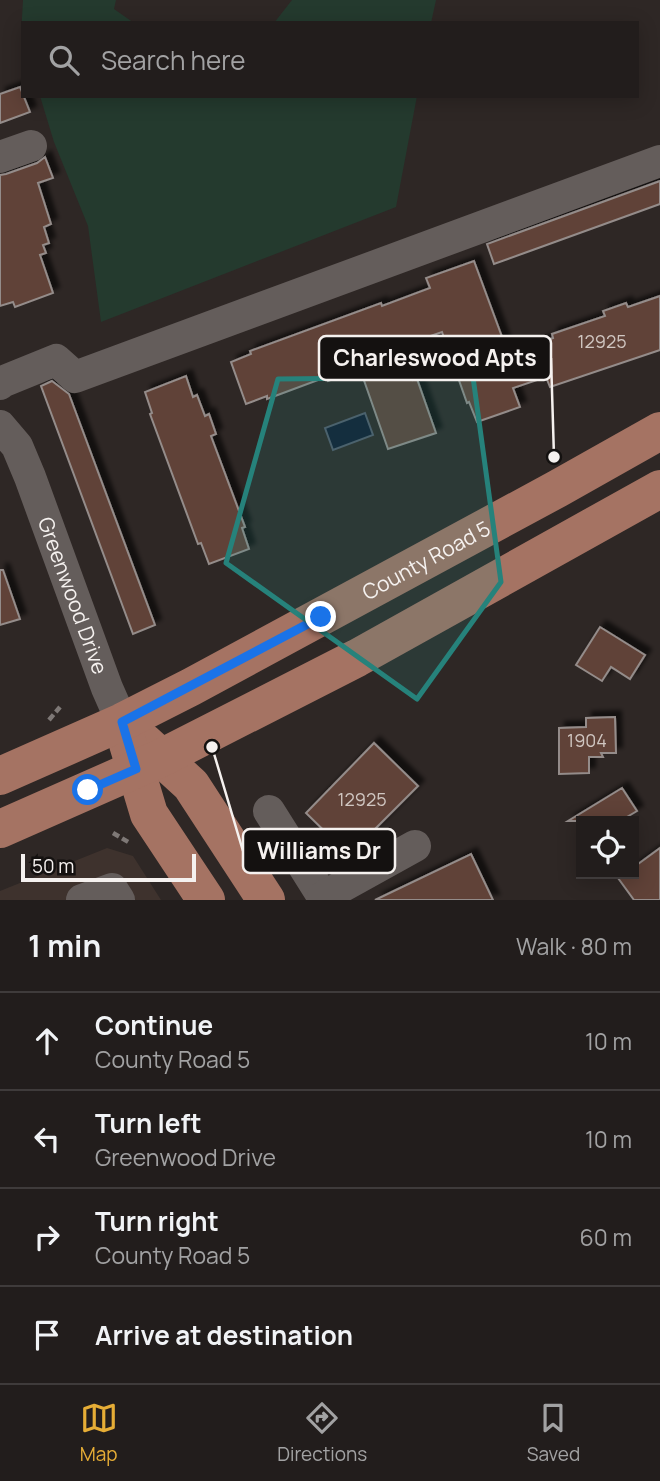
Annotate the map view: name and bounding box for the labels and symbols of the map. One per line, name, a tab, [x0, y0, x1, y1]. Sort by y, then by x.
house number: 12925	[577, 329, 627, 353]
callout: Charleswood Apts	[319, 336, 551, 380]
text: Charleswood Apts	[333, 341, 537, 373]
street label: Greenwood Drive	[32, 513, 115, 678]
street label: County Road 5	[357, 514, 495, 606]
route end	[305, 601, 336, 632]
house number: 1904	[567, 728, 607, 752]
route start	[72, 774, 103, 805]
house number: 12925	[337, 787, 387, 811]
callout: Williams Dr	[243, 829, 395, 873]
text: Williams Dr	[257, 834, 381, 866]
scale bar	[21, 851, 196, 883]

